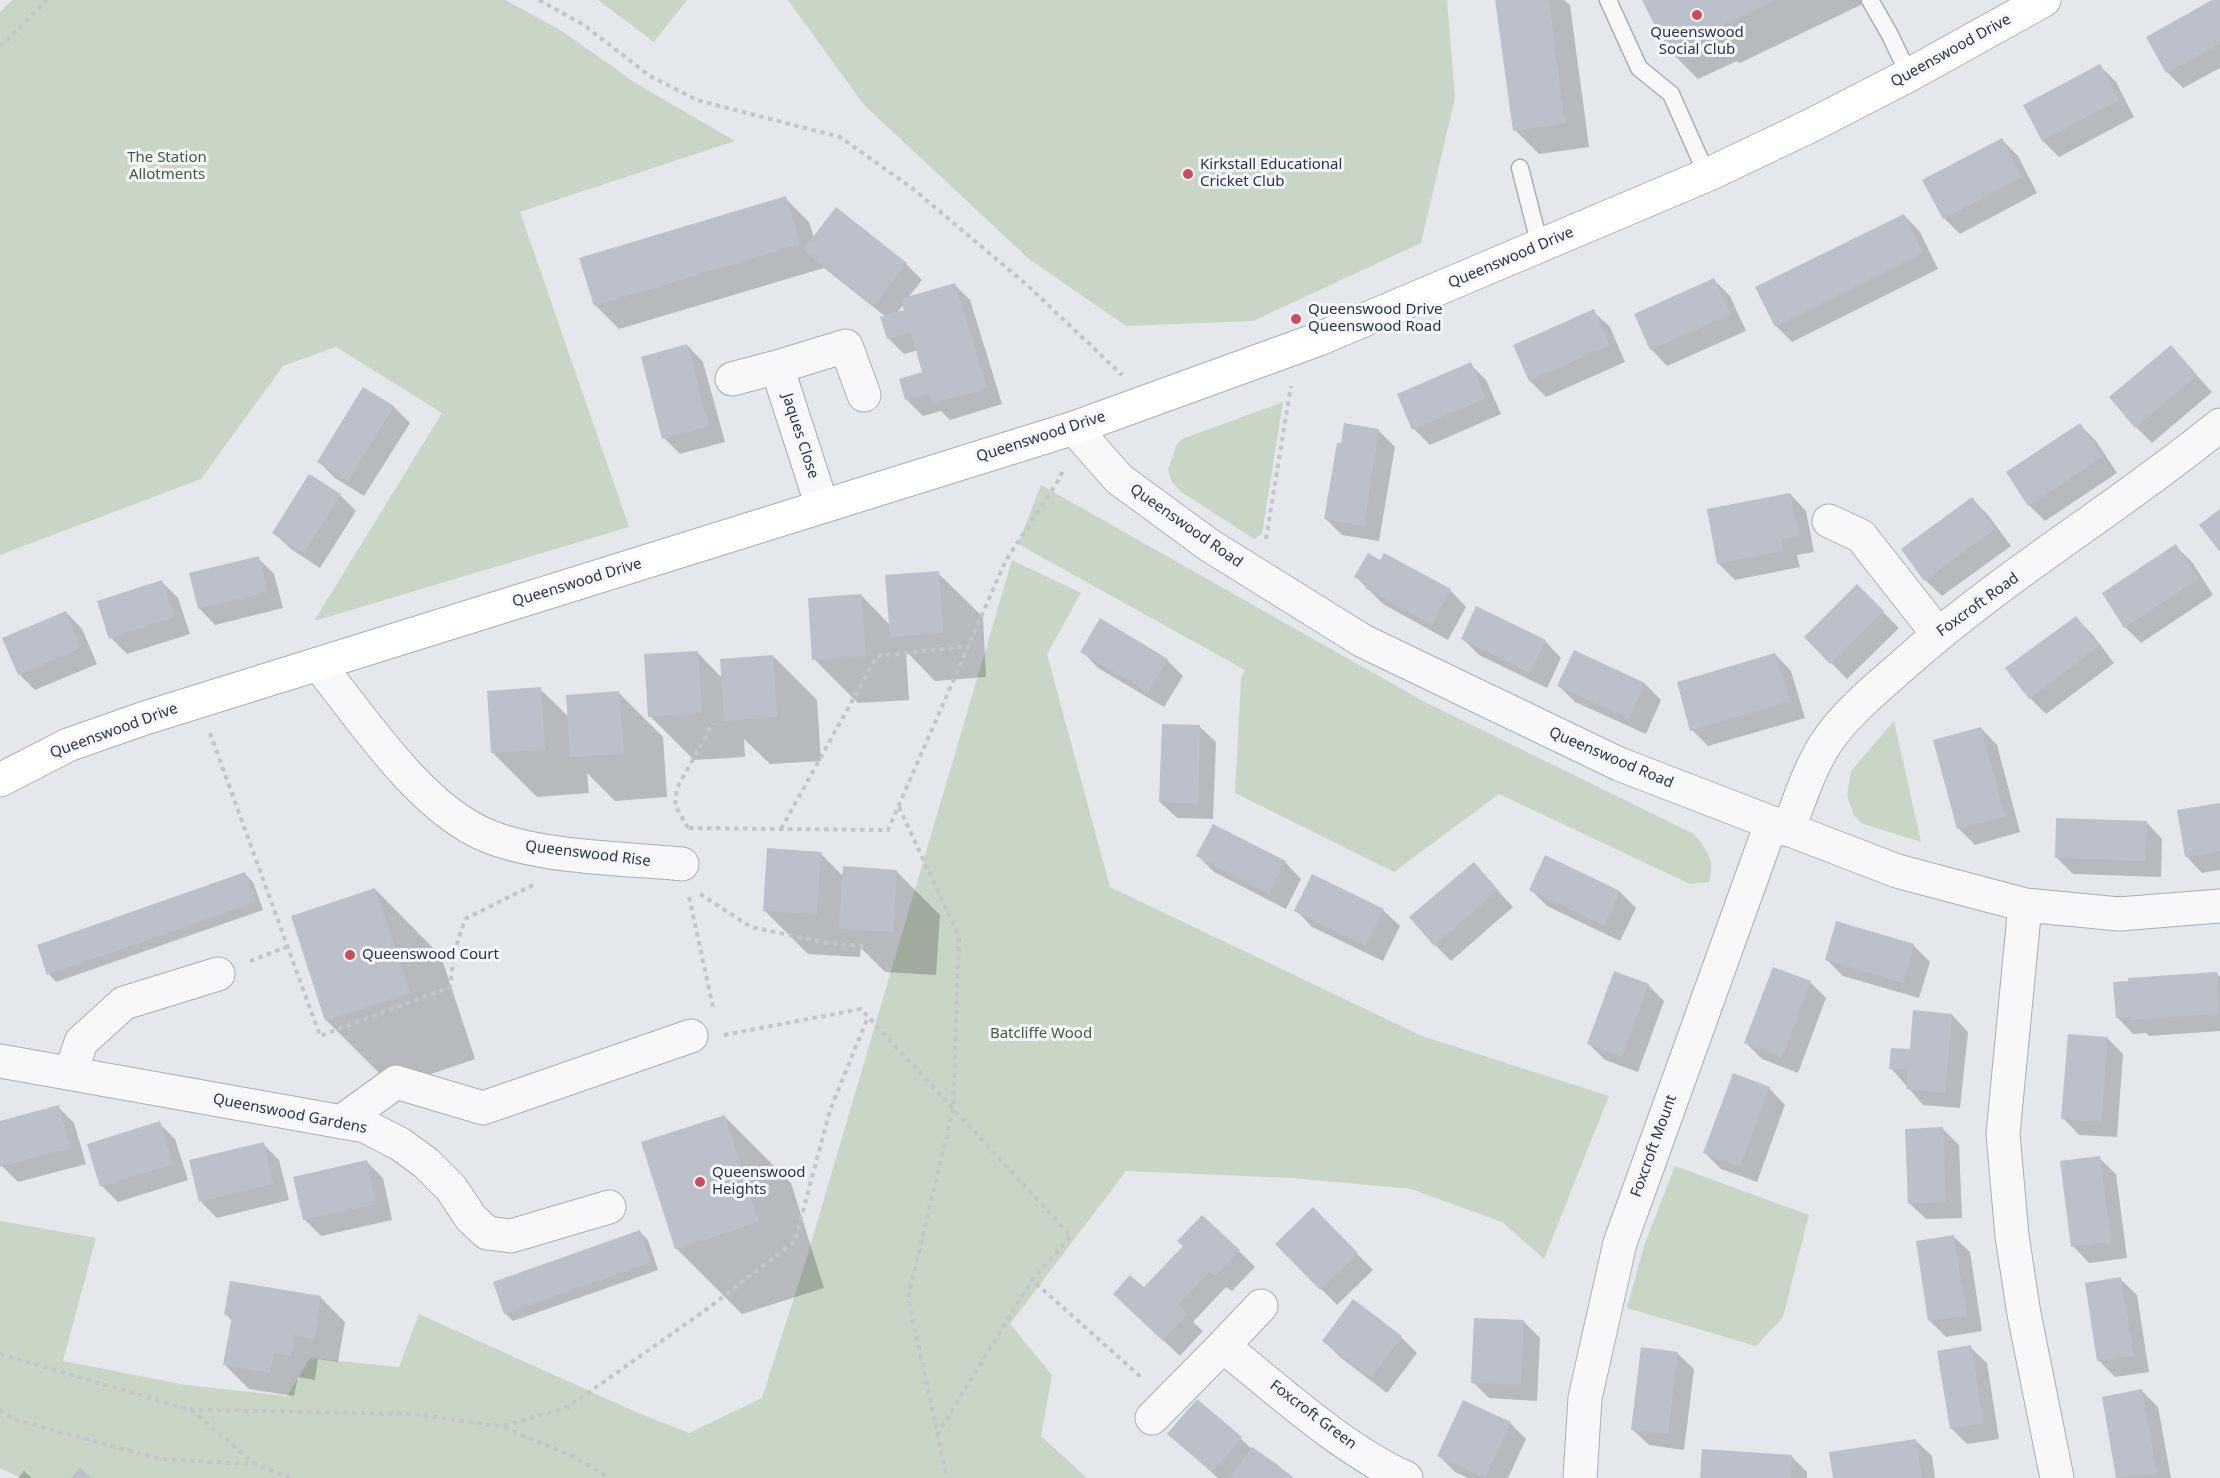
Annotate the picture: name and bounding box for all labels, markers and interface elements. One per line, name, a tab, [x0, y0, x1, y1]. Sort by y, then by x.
marker: Queenswood Social Club	[1690, 8, 1704, 22]
street label: Queenswood Drive	[1888, 11, 2014, 91]
place label: Queenswood Social Club	[1650, 24, 1744, 59]
park label: The Station Allotments	[127, 149, 207, 184]
place label: Kirkstall Educational Cricket Club	[1200, 156, 1342, 191]
marker: Kirkstall Educational Cricket Club	[1181, 167, 1195, 181]
street label: Queenswood Drive	[1446, 223, 1576, 293]
place label: Queenswood Drive Queenswood Road	[1308, 301, 1443, 336]
marker: Queenswood Drive Queenswood Road	[1289, 312, 1303, 326]
street label: Jaques Close	[778, 391, 822, 481]
street label: Queenswood Drive	[974, 408, 1108, 466]
street label: Queenswood Road	[1126, 480, 1246, 572]
street label: Queenswood Drive	[510, 555, 644, 611]
street label: Foxcroft Road	[1934, 569, 2022, 641]
street label: Queenswood Drive	[48, 700, 180, 762]
street label: Queenswood Road	[1546, 724, 1676, 792]
street label: Queenswood Rise	[524, 837, 652, 871]
place label: Queenswood Court	[362, 946, 499, 964]
marker: Queenswood Court	[343, 948, 357, 962]
park label: Batcliffe Wood	[990, 1025, 1092, 1043]
street label: Queenswood Gardens	[211, 1090, 369, 1138]
street label: Foxcroft Mount	[1627, 1092, 1681, 1200]
place label: Queenswood Heights	[712, 1164, 806, 1199]
marker: Queenswood Heights	[693, 1175, 707, 1189]
street label: Foxcroft Green	[1266, 1377, 1360, 1453]

